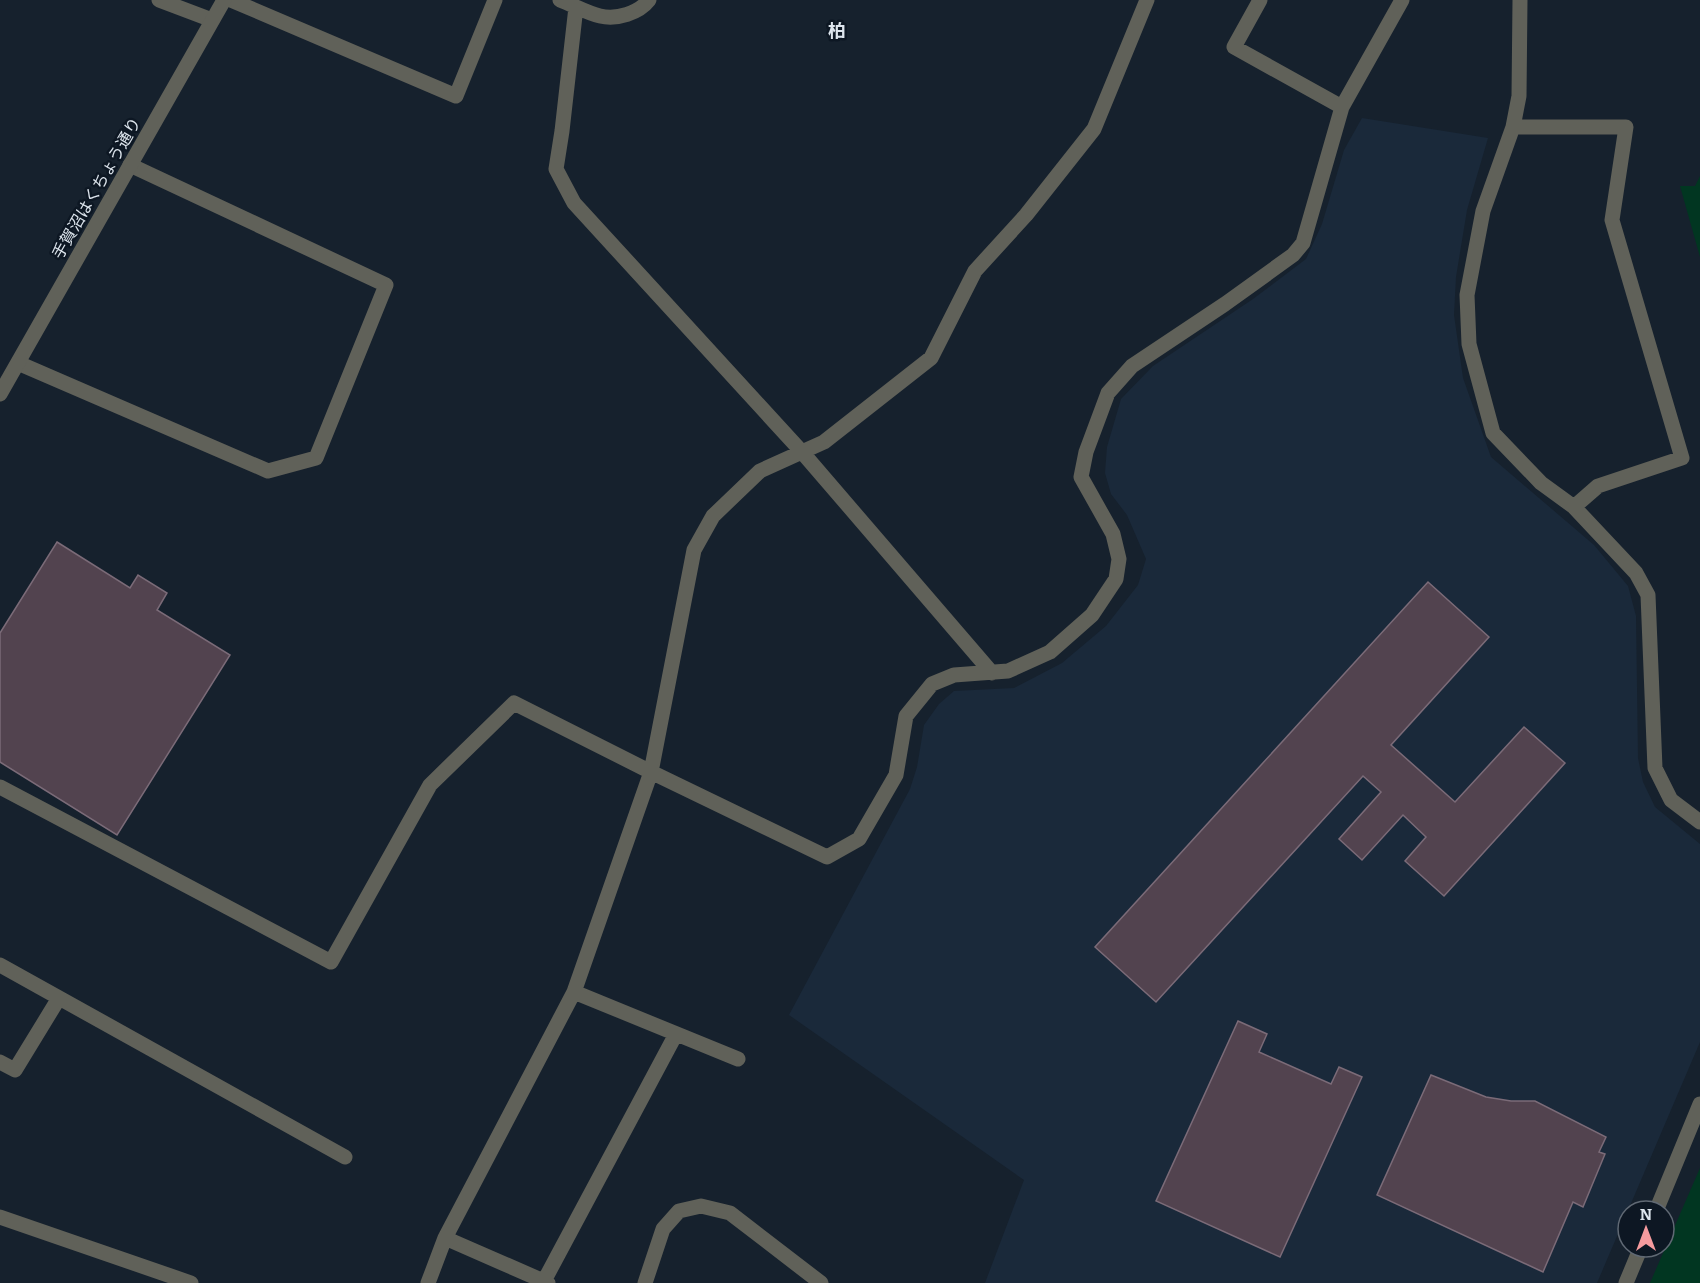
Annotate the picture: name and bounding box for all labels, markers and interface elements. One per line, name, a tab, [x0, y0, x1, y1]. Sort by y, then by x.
district label: 柏	[828, 20, 846, 42]
street label: 手賀沼はくちょう通り	[48, 114, 145, 262]
north arrow	[1616, 1199, 1676, 1259]
text: N	[1640, 1205, 1652, 1224]

